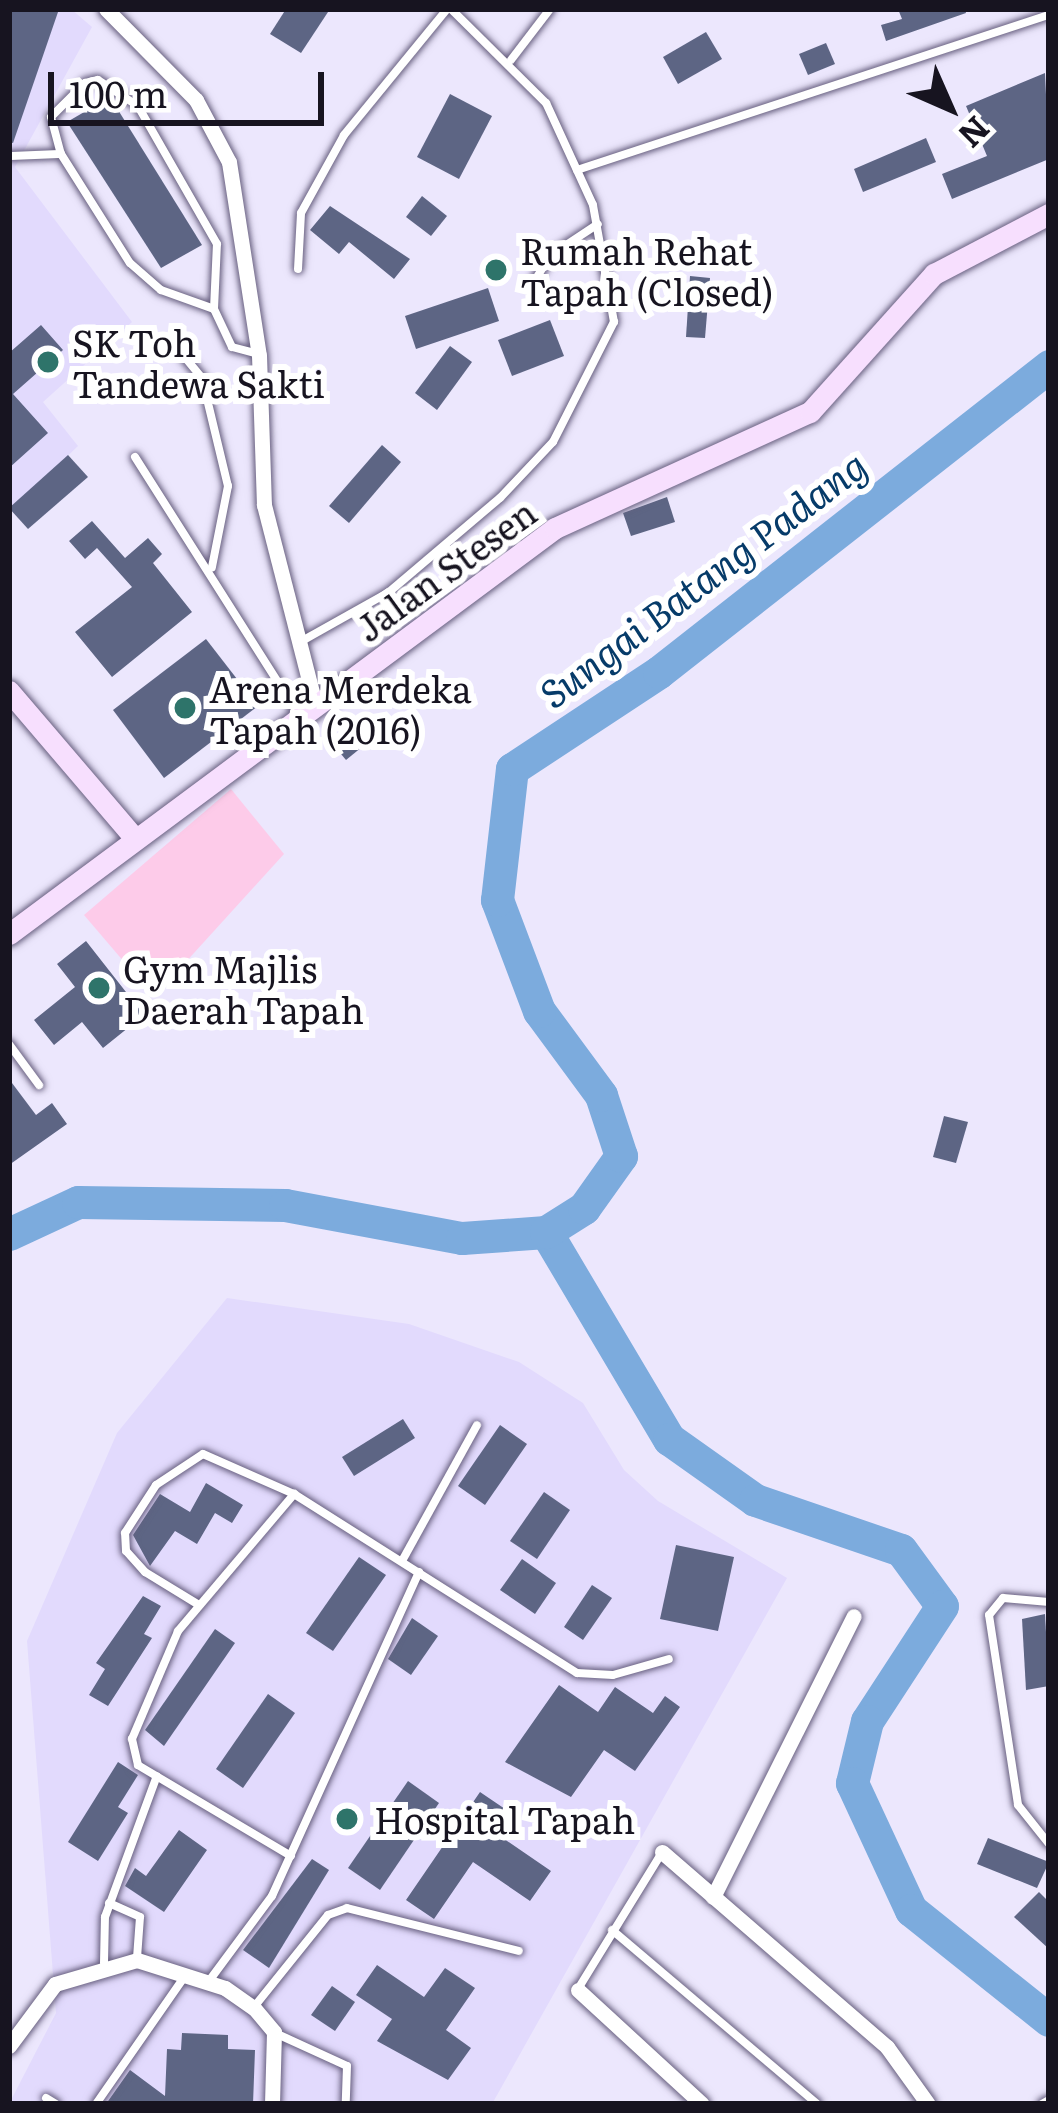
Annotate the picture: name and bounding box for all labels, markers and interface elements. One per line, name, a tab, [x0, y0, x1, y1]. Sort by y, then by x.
scale bar	[54, 48, 330, 122]
north arrow	[890, 48, 1010, 168]
text: 100 m	[69, 66, 167, 119]
text: N	[949, 107, 1003, 161]
place label: Rumah Rehat Tapah (Closed)	[520, 227, 774, 312]
marker: Rumah Rehat Tapah (Closed)	[483, 257, 509, 283]
place label: SK Toh Tandewa Sakti	[72, 319, 325, 404]
marker: SK Toh Tandewa Sakti	[35, 349, 61, 375]
water label: Sungai Batang Padang	[530, 440, 874, 716]
street label: Jalan Stesen	[346, 489, 544, 649]
place label: Arena Merdeka Tapah (2016)	[209, 665, 472, 750]
marker: Arena Merdeka Tapah (2016)	[172, 695, 198, 721]
place label: Gym Majlis Daerah Tapah	[123, 945, 364, 1030]
marker: Gym Majlis Daerah Tapah	[86, 975, 112, 1001]
place label: Hospital Tapah	[374, 1797, 635, 1841]
marker: Hospital Tapah	[331, 1803, 363, 1835]

